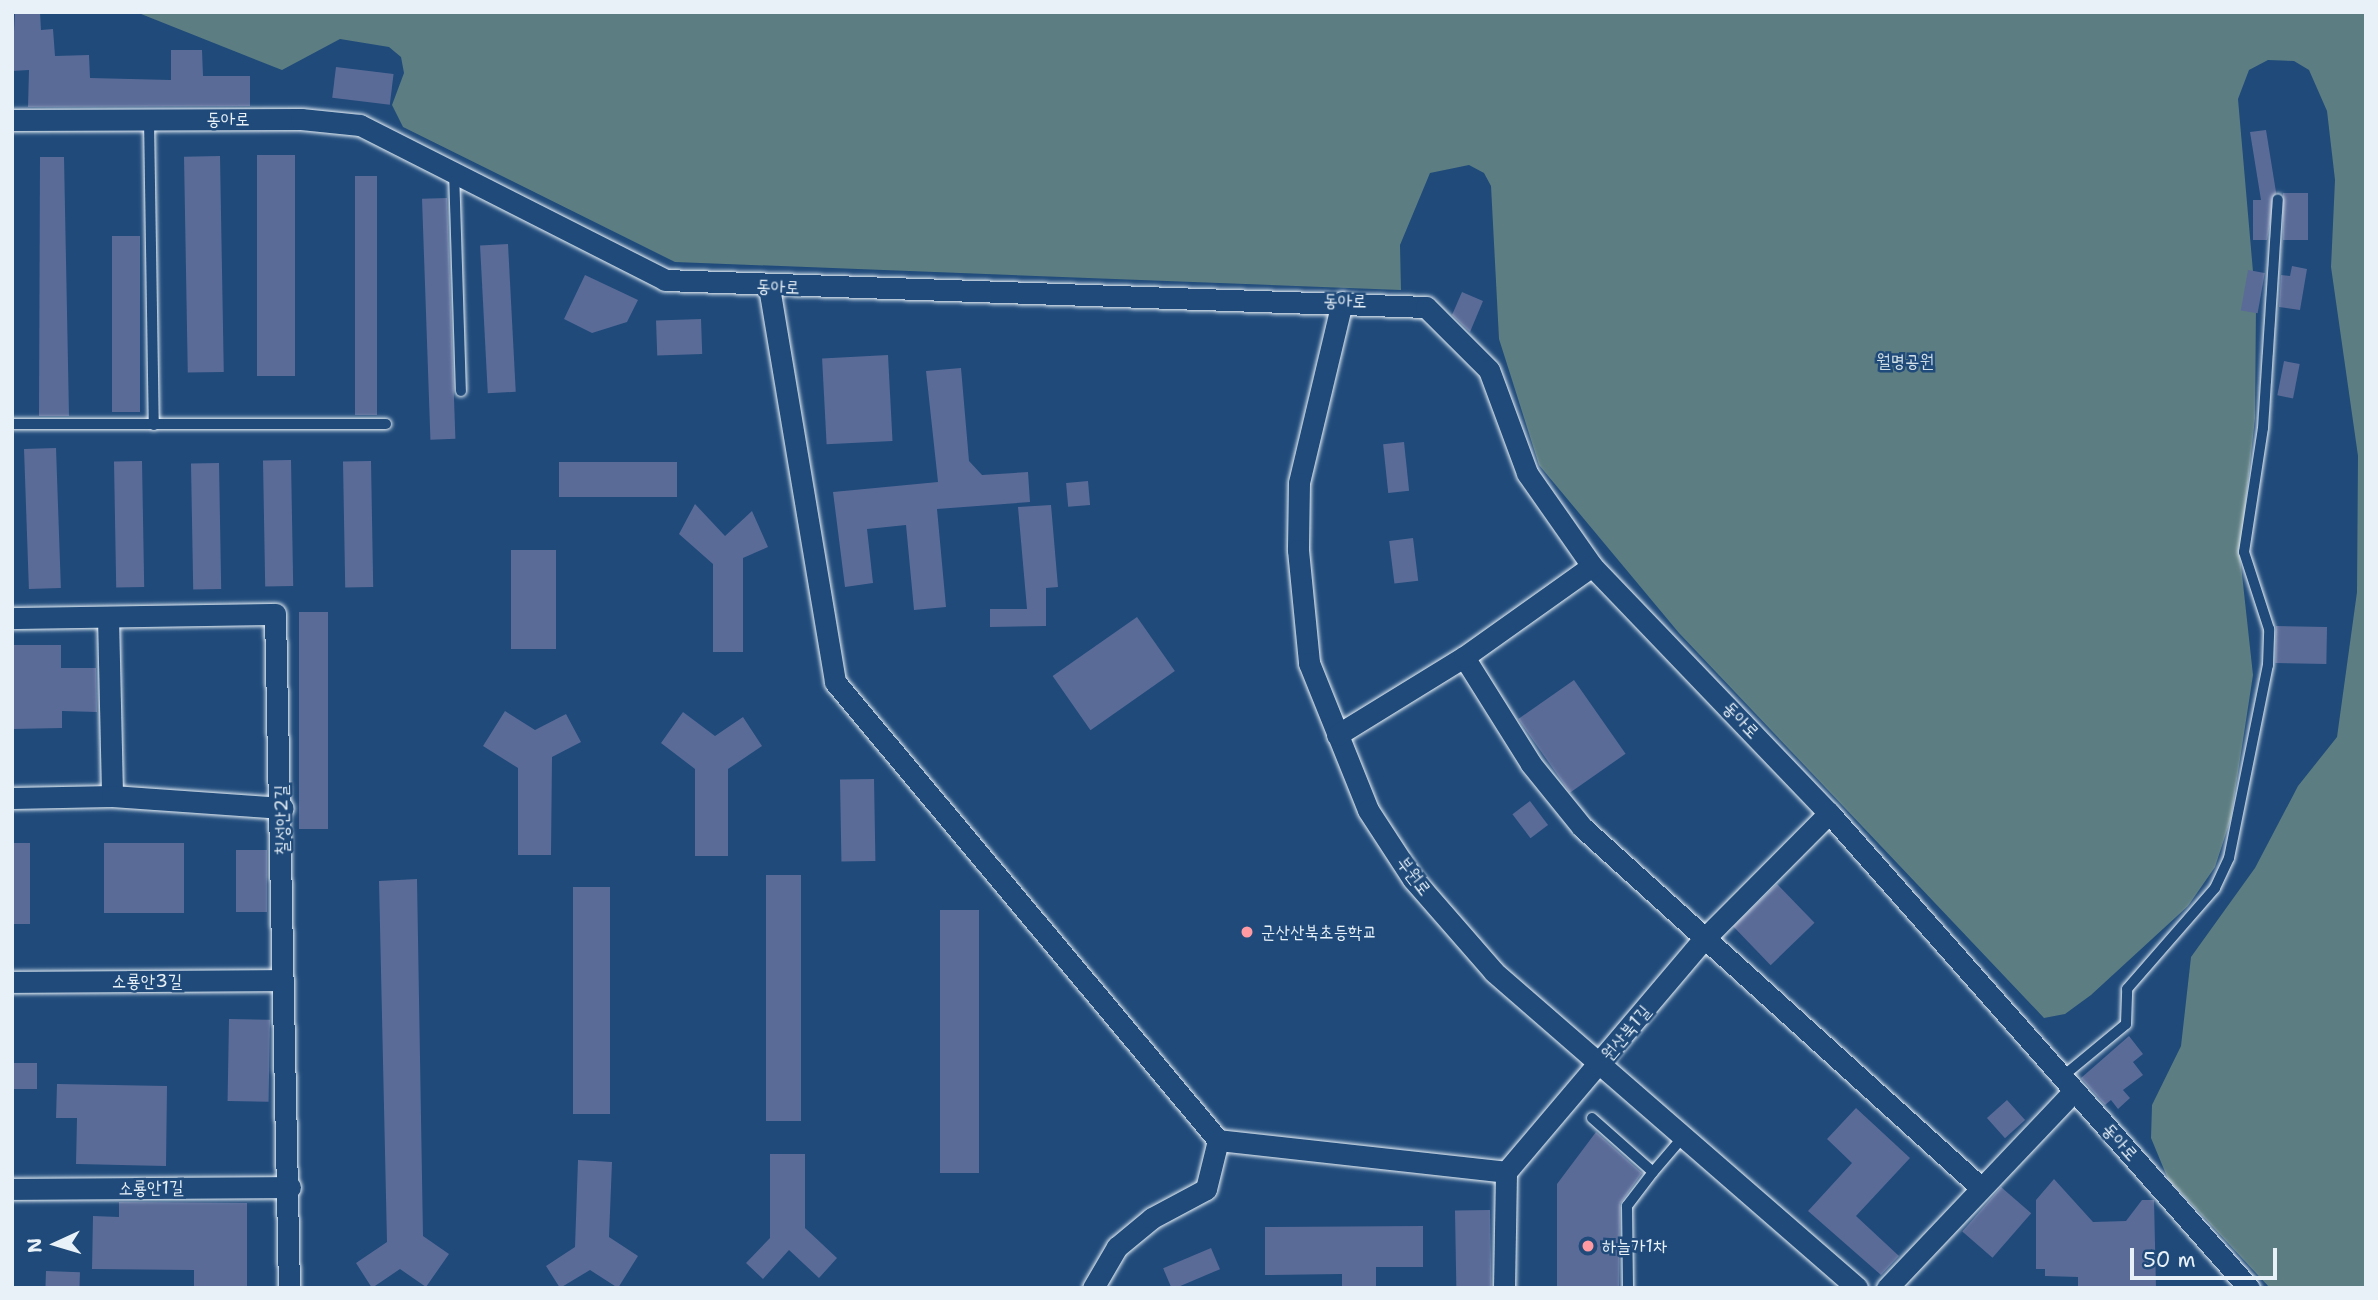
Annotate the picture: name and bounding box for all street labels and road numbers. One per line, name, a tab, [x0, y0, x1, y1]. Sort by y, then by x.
street label: 동아로	[206, 108, 250, 130]
street label: 동아로	[756, 275, 800, 299]
street label: 동아로	[1323, 290, 1367, 312]
street label: 동아로	[1718, 697, 1764, 743]
street label: 칠성안2길	[271, 785, 293, 855]
street label: 부원로	[1392, 852, 1436, 900]
street label: 소룡안3길	[112, 970, 182, 992]
street label: 원산북1길	[1597, 1001, 1655, 1065]
street label: 동아로	[2097, 1119, 2143, 1165]
street label: 소룡안1길	[118, 1177, 184, 1199]

